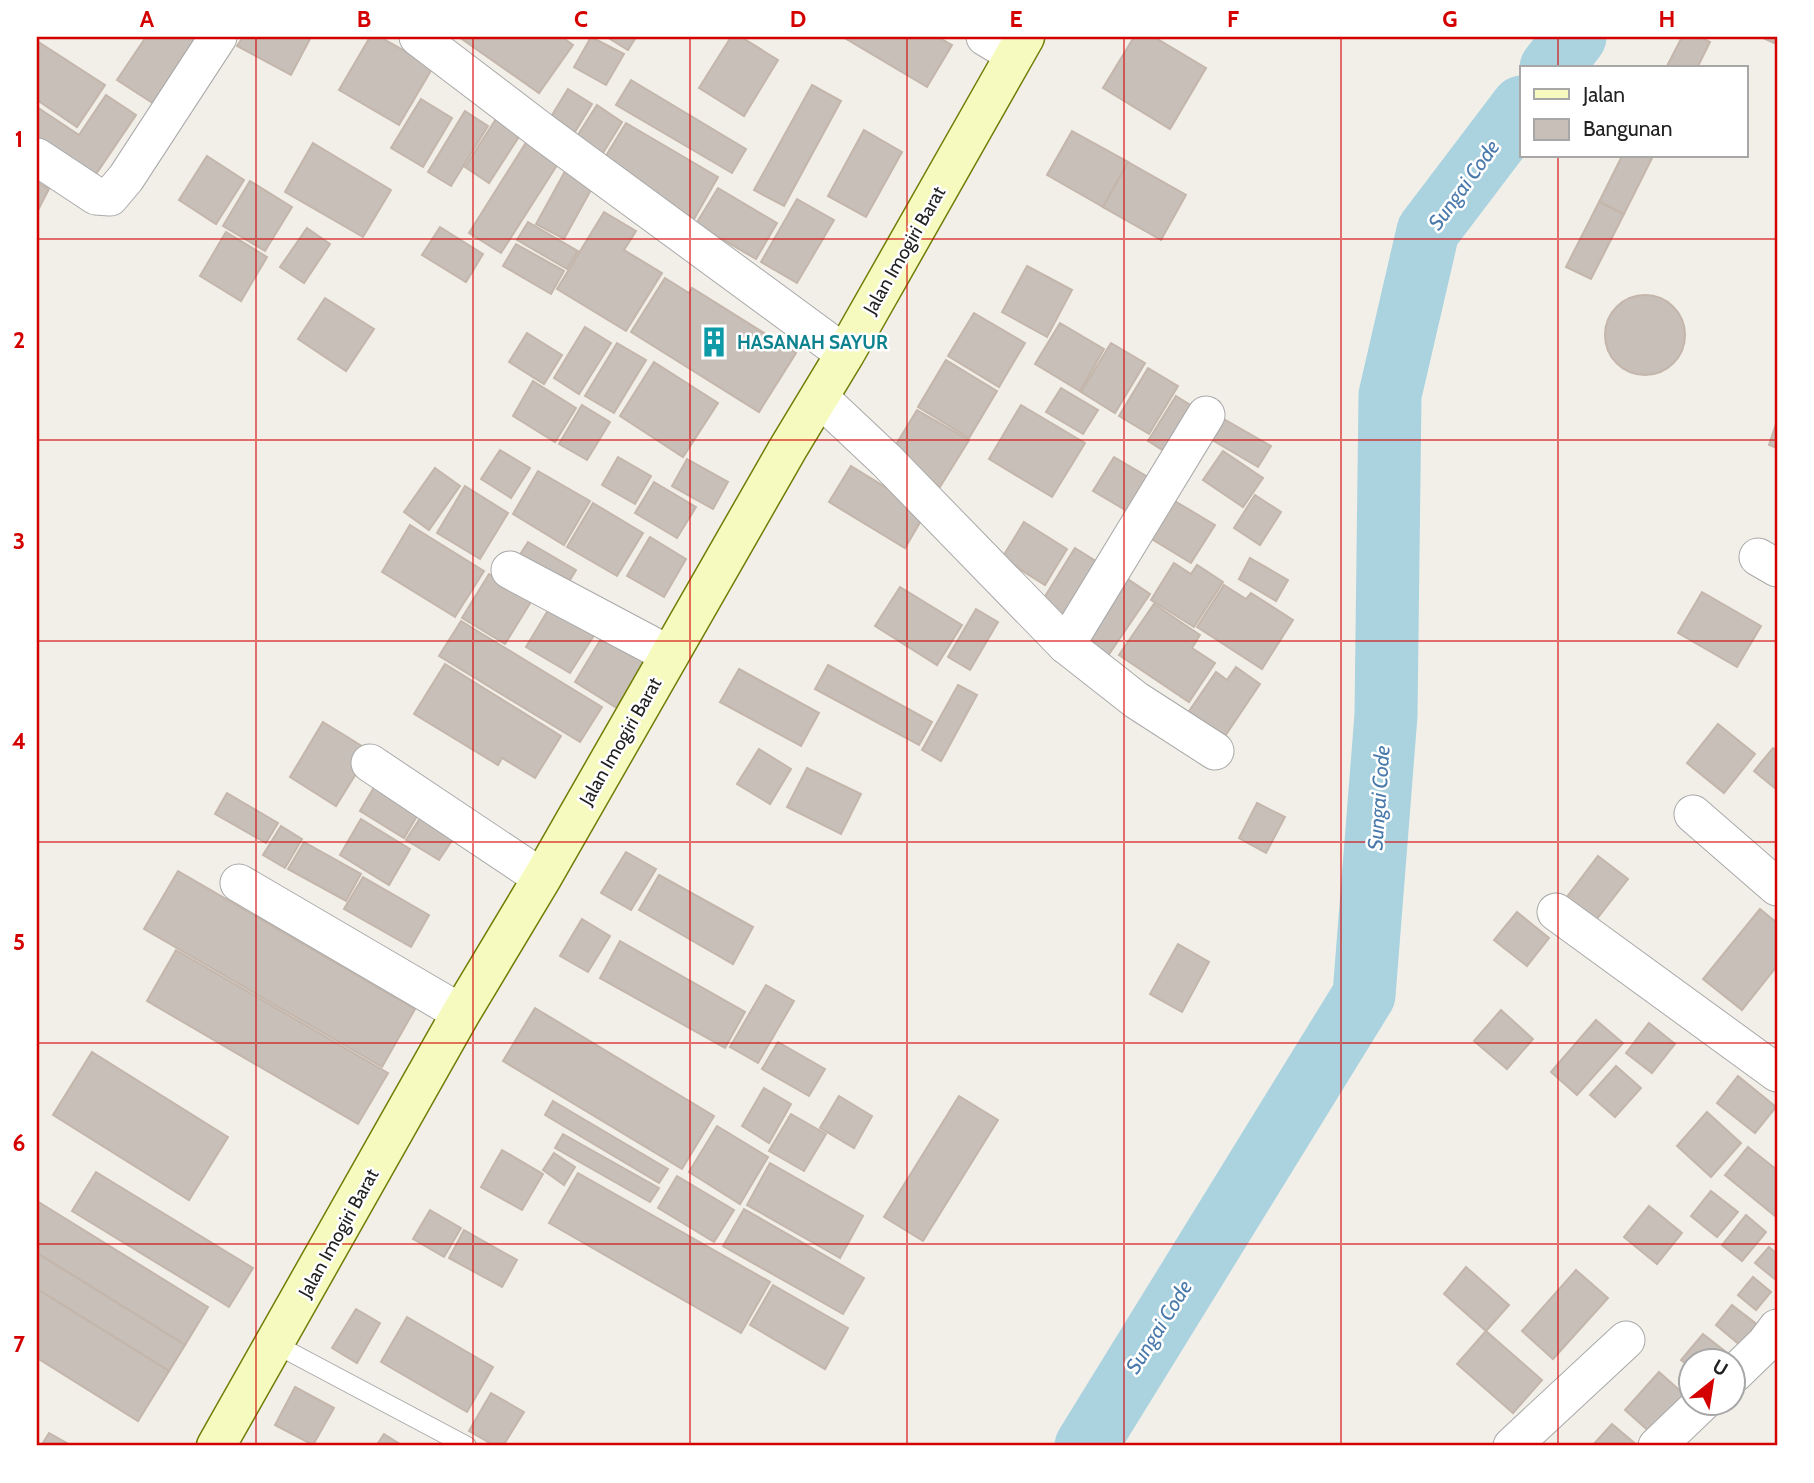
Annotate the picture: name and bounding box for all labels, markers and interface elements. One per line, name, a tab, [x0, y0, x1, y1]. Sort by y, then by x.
text: A	[140, 5, 155, 33]
text: B	[357, 5, 371, 33]
text: C	[574, 5, 588, 33]
text: D	[790, 5, 806, 33]
text: E	[1009, 5, 1023, 33]
text: F	[1227, 5, 1239, 33]
text: G	[1442, 5, 1458, 33]
text: H	[1659, 5, 1675, 33]
legend	[1520, 66, 1748, 158]
text: Jalan	[1582, 82, 1625, 107]
text: Bangunan	[1583, 116, 1672, 141]
text: 1	[15, 125, 23, 153]
water label: Sungai Code	[1423, 135, 1505, 235]
street label: Jalan Imogiri Barat	[858, 182, 951, 319]
building icon: HASANAH SAYUR	[697, 325, 731, 359]
text: 2	[13, 326, 25, 354]
place label: HASANAH SAYUR	[737, 331, 888, 354]
text: 3	[13, 527, 25, 555]
street label: Jalan Imogiri Barat	[574, 673, 667, 810]
text: 4	[12, 727, 26, 755]
water label: Sungai Code	[1362, 744, 1395, 851]
text: 5	[13, 928, 25, 956]
text: 6	[13, 1129, 25, 1157]
street label: Jalan Imogiri Barat	[293, 1164, 384, 1303]
water label: Sungai Code	[1120, 1275, 1197, 1378]
text: 7	[13, 1330, 25, 1358]
north arrow	[1678, 1346, 1748, 1416]
text: U	[1709, 1354, 1732, 1381]

